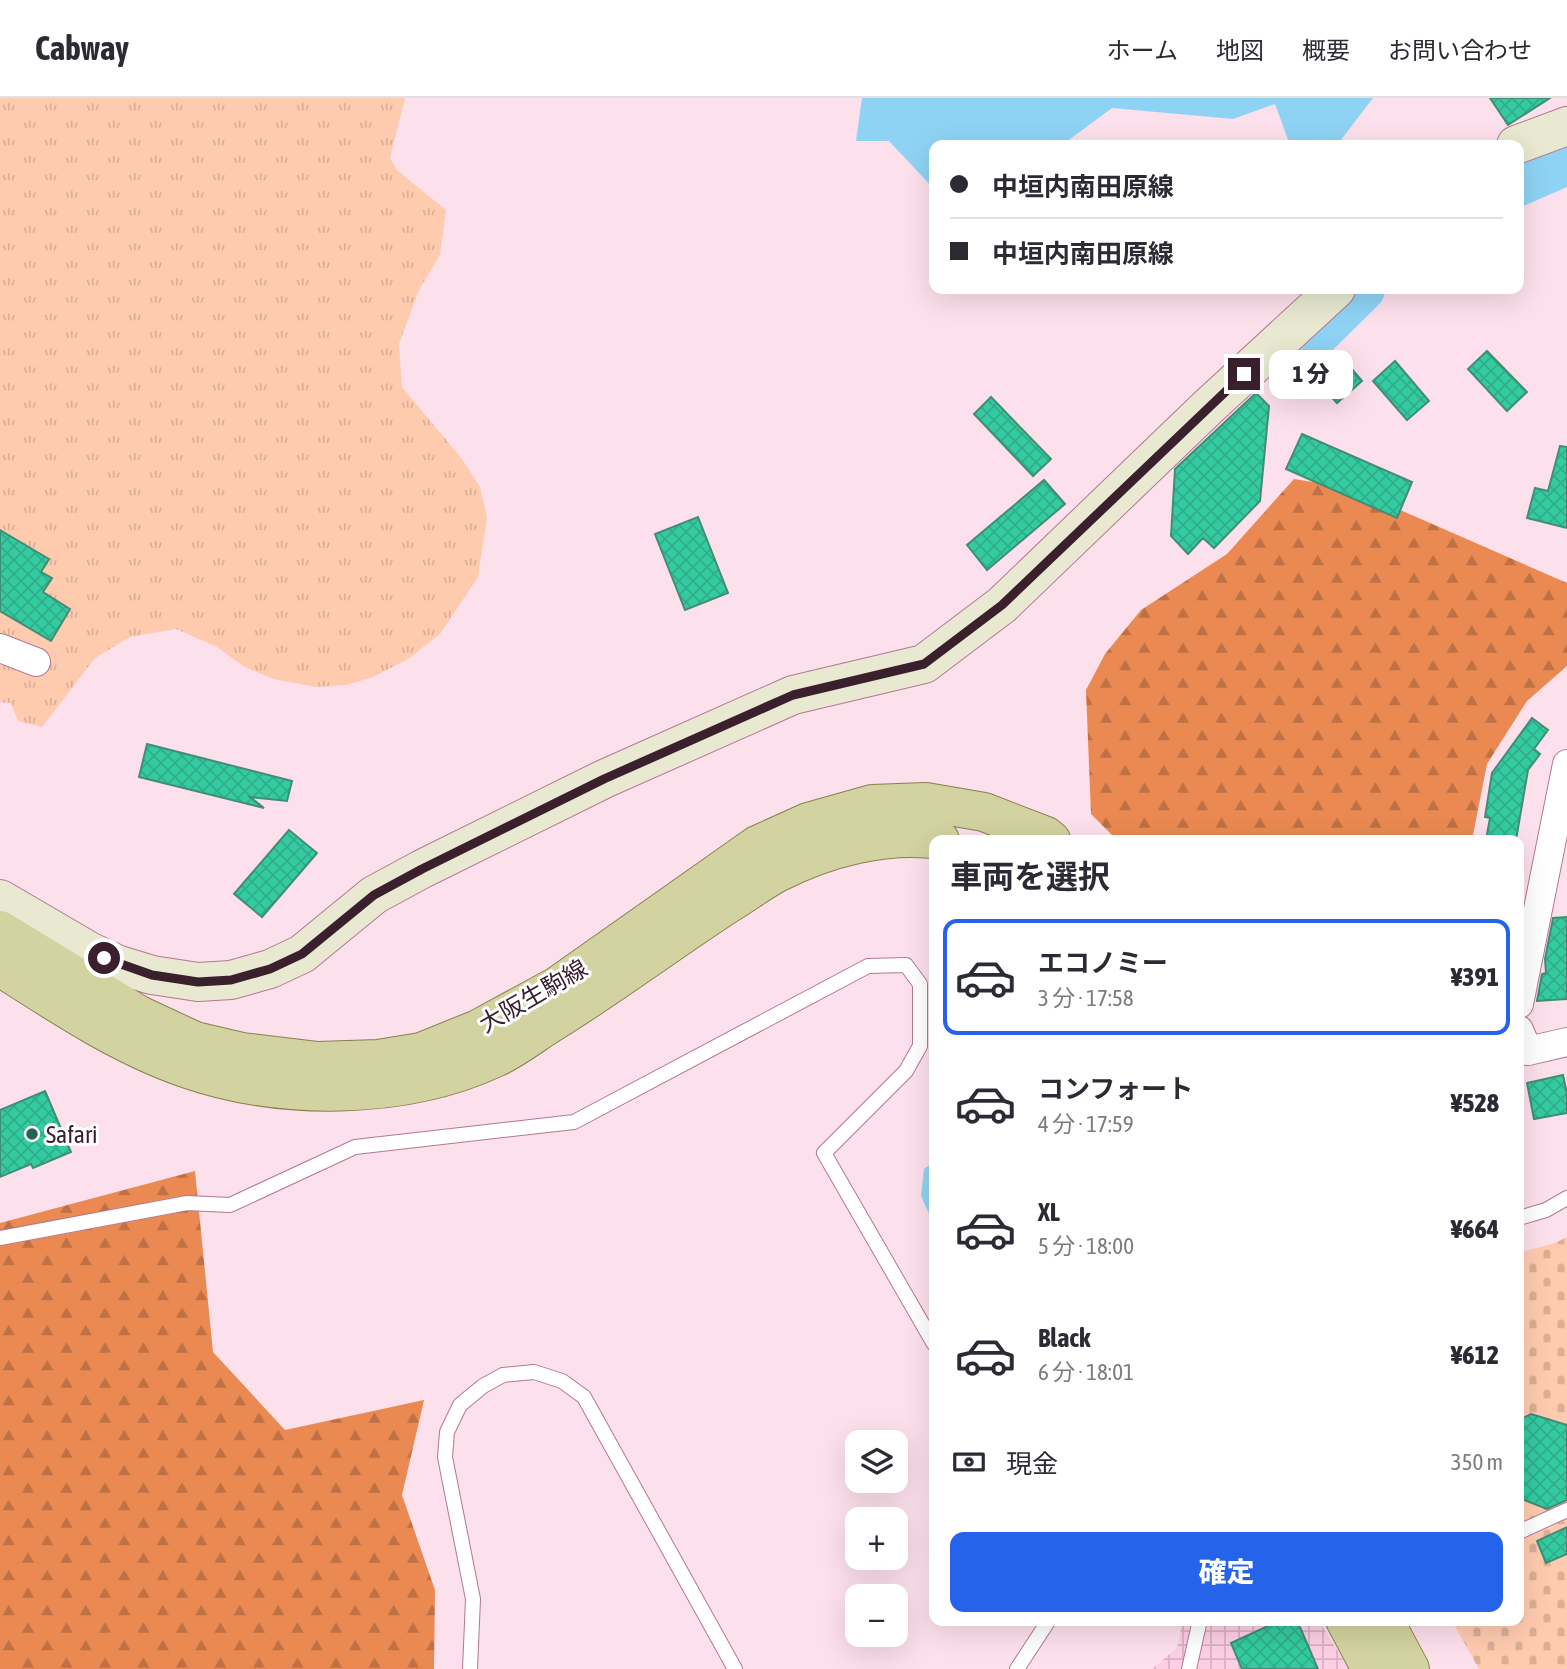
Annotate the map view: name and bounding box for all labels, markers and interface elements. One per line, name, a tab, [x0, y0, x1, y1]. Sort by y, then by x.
text: Cabway	[35, 29, 129, 67]
text: ホーム	[1107, 37, 1178, 64]
text: 地図	[1216, 37, 1264, 64]
text: 概要	[1302, 37, 1350, 64]
text: お問い合わせ	[1388, 37, 1532, 64]
text: 中垣内南田原線	[992, 172, 1174, 202]
text: 中垣内南田原線	[992, 239, 1174, 269]
callout: 1 分	[1268, 350, 1352, 398]
route end	[1228, 358, 1260, 390]
text: 1 分	[1293, 361, 1329, 387]
text: 車両を選択	[950, 858, 1110, 895]
route start	[88, 942, 120, 974]
icon: car	[954, 946, 1017, 1009]
text: エコノミー	[1038, 948, 1168, 978]
street label: 大阪生駒線	[474, 954, 592, 1038]
text: ¥391	[1451, 962, 1499, 992]
text: 3 分 · 17:58	[1038, 985, 1134, 1011]
icon: car	[954, 1072, 1017, 1135]
text: コンフォート	[1038, 1074, 1193, 1104]
text: ¥528	[1451, 1088, 1499, 1118]
text: 4 分 · 17:59	[1038, 1111, 1134, 1137]
place label: Safari	[46, 1121, 98, 1148]
marker: Safari	[24, 1126, 40, 1142]
text: XL	[1038, 1197, 1060, 1227]
icon: car	[954, 1198, 1017, 1261]
text: ¥664	[1451, 1214, 1499, 1244]
text: 5 分 · 18:00	[1038, 1233, 1134, 1259]
text: Black	[1038, 1323, 1090, 1353]
icon: car	[954, 1324, 1017, 1387]
text: ¥612	[1451, 1340, 1499, 1370]
text: 6 分 · 18:01	[1038, 1359, 1134, 1385]
map controls	[845, 1430, 908, 1647]
button: layers	[845, 1430, 908, 1493]
icon: cash	[950, 1443, 988, 1481]
text: 現金	[1006, 1449, 1058, 1479]
text: 350 m	[1451, 1449, 1503, 1475]
button: +	[845, 1507, 908, 1570]
button: 確定	[950, 1532, 1503, 1612]
button: −	[845, 1584, 908, 1647]

